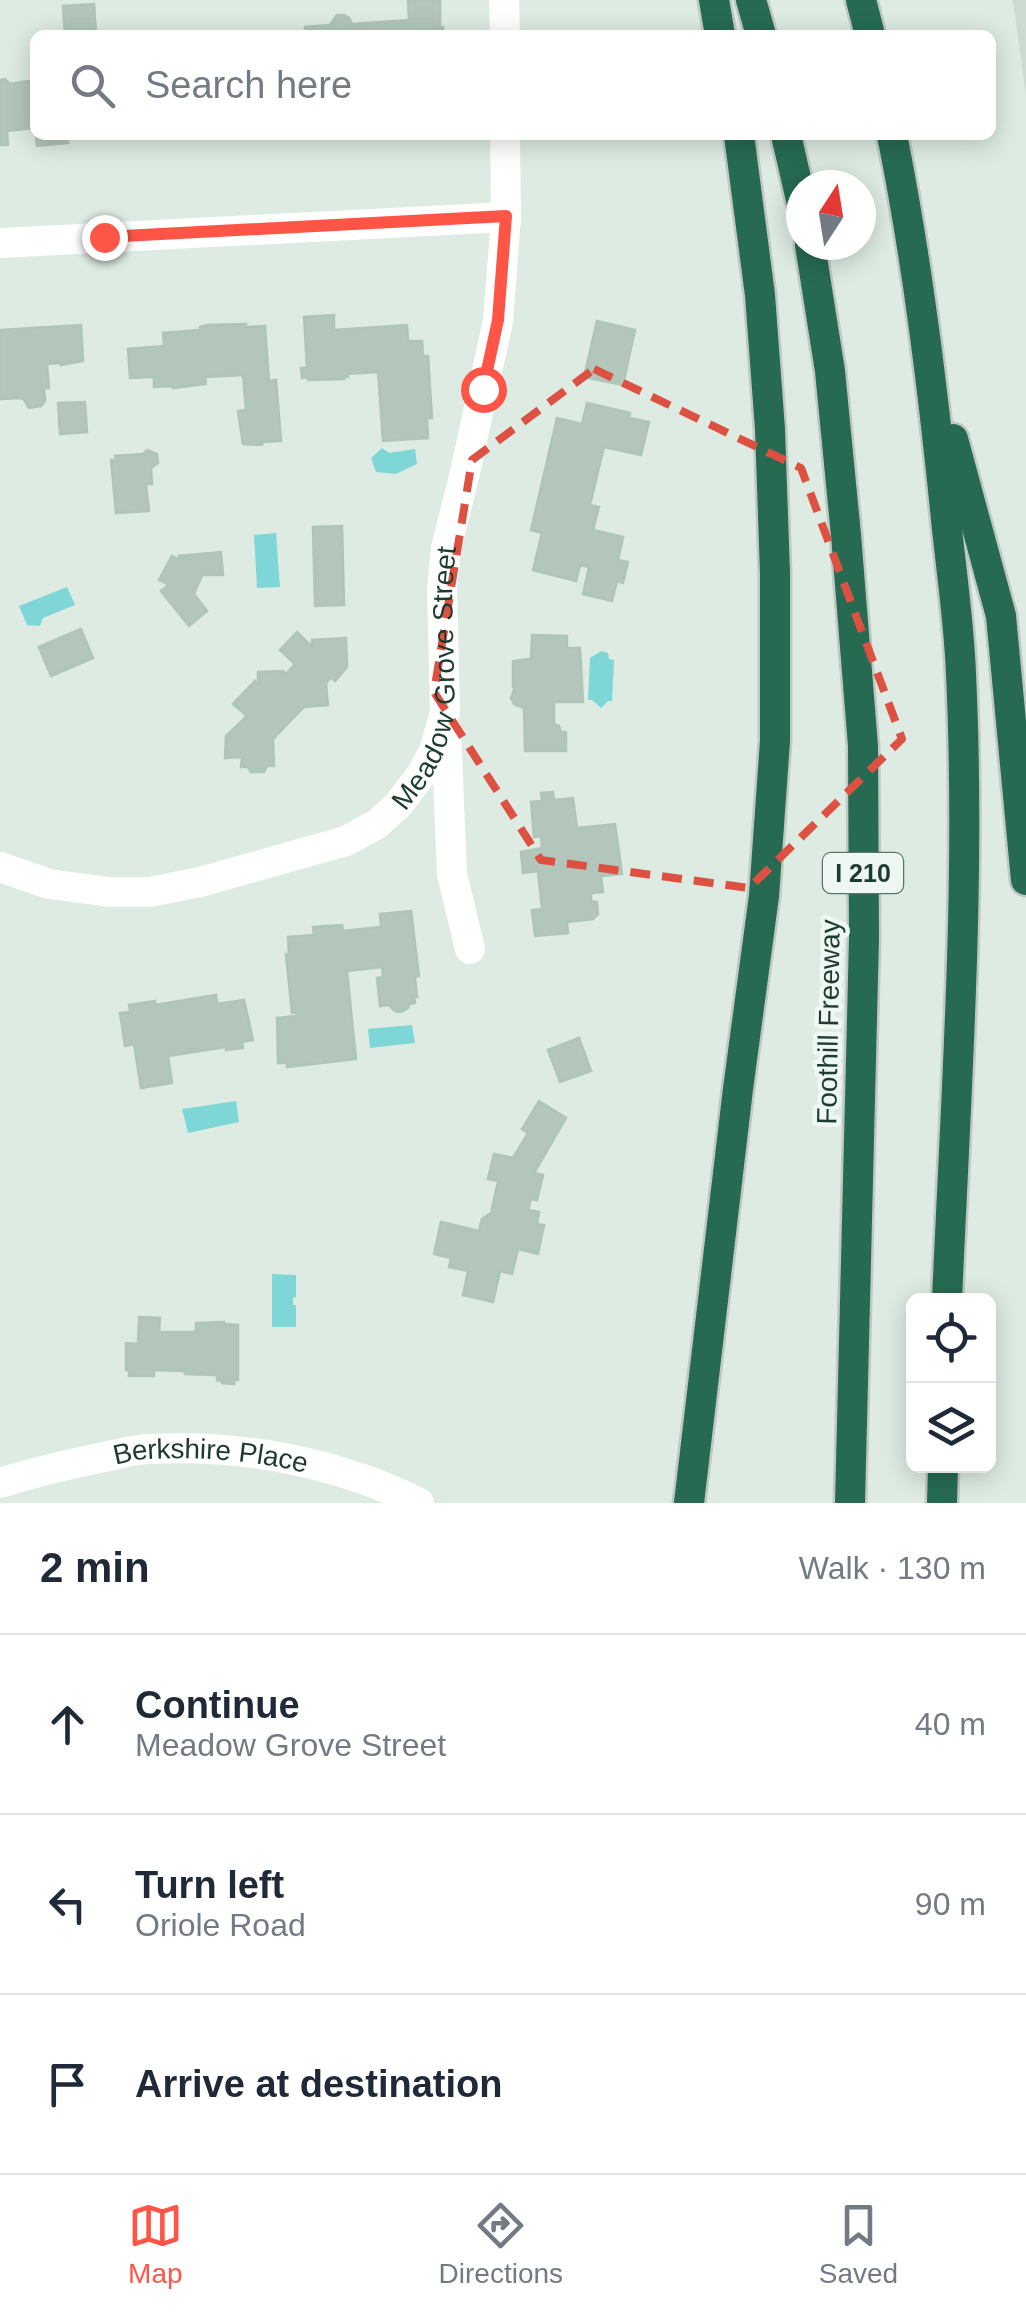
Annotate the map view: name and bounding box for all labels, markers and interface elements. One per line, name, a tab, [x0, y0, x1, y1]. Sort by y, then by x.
search box	[30, 30, 996, 140]
icon: search	[65, 58, 120, 113]
text: Search here	[145, 64, 352, 106]
north arrow	[786, 170, 876, 260]
route end	[82, 215, 128, 261]
route start	[461, 367, 507, 413]
street label: Meadow Grove Street	[386, 545, 462, 815]
road number: I 210	[823, 853, 903, 893]
street label: Foothill Freeway	[811, 919, 846, 1125]
map controls	[906, 1293, 996, 1473]
button: locate	[906, 1293, 996, 1383]
button: layers	[906, 1383, 996, 1473]
street label: Berkshire Place	[110, 1433, 311, 1479]
text: 2 min	[40, 1544, 150, 1591]
text: Walk · 130 m	[799, 1550, 986, 1586]
text: Continue	[135, 1684, 300, 1726]
icon: ahead	[40, 1697, 95, 1752]
text: 40 m	[915, 1706, 986, 1742]
text: Meadow Grove Street	[135, 1727, 446, 1763]
text: Turn left	[135, 1864, 284, 1906]
icon: left	[40, 1877, 95, 1932]
text: 90 m	[915, 1886, 986, 1922]
text: Oriole Road	[135, 1907, 306, 1943]
icon: arrive	[40, 2057, 95, 2112]
text: Arrive at destination	[135, 2063, 502, 2105]
tab: Map	[128, 2198, 183, 2290]
tab: Directions	[439, 2198, 563, 2290]
tab: Saved	[819, 2198, 898, 2290]

